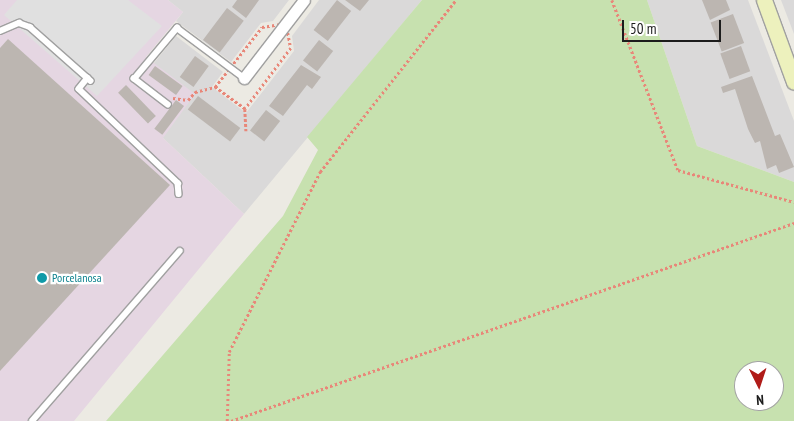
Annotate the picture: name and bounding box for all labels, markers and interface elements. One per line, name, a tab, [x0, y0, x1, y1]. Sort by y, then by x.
scale bar	[624, 10, 723, 42]
text: 50 m	[630, 19, 656, 38]
place label: Porcelanosa	[52, 271, 101, 285]
marker: Porcelanosa	[36, 272, 48, 284]
north arrow	[734, 361, 784, 411]
text: N	[756, 391, 764, 409]

